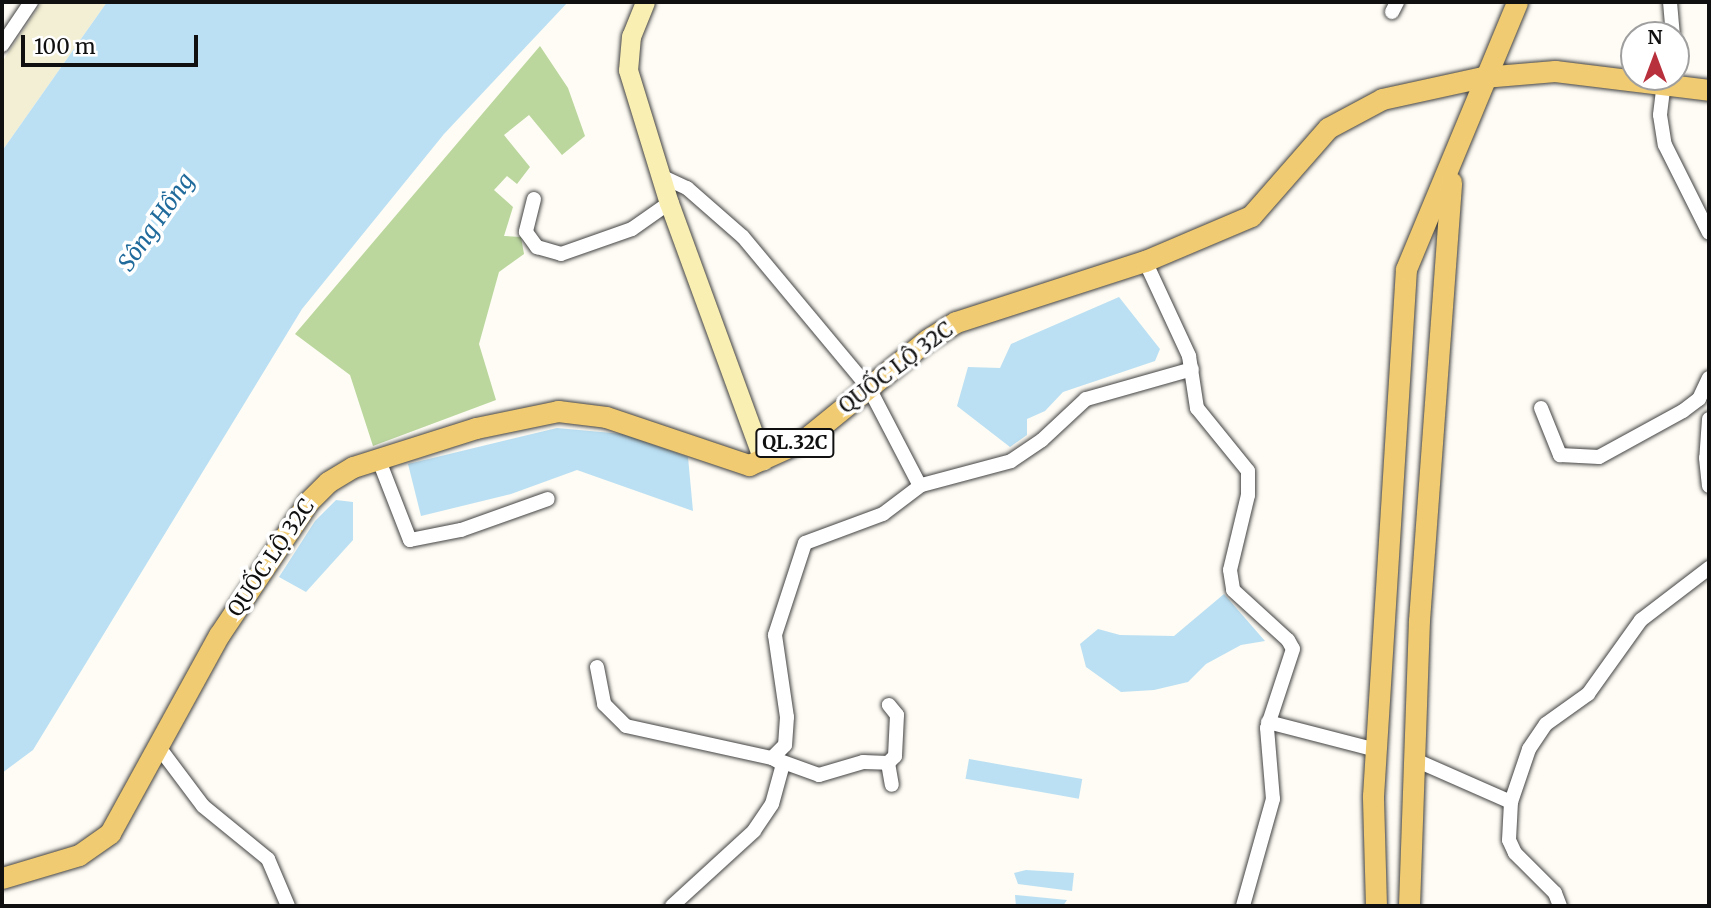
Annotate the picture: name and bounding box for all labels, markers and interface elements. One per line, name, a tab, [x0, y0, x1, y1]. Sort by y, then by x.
scale bar	[24, 21, 201, 65]
north arrow	[1620, 21, 1690, 91]
text: N	[1647, 25, 1663, 49]
text: 100 m	[34, 33, 96, 60]
water label: Sông Hồng	[112, 168, 200, 276]
street label: QUỐC LỘ 32C	[834, 317, 958, 419]
road number: QL.32C	[755, 428, 835, 458]
street label: QUỐC LỘ 32C	[222, 495, 320, 621]

